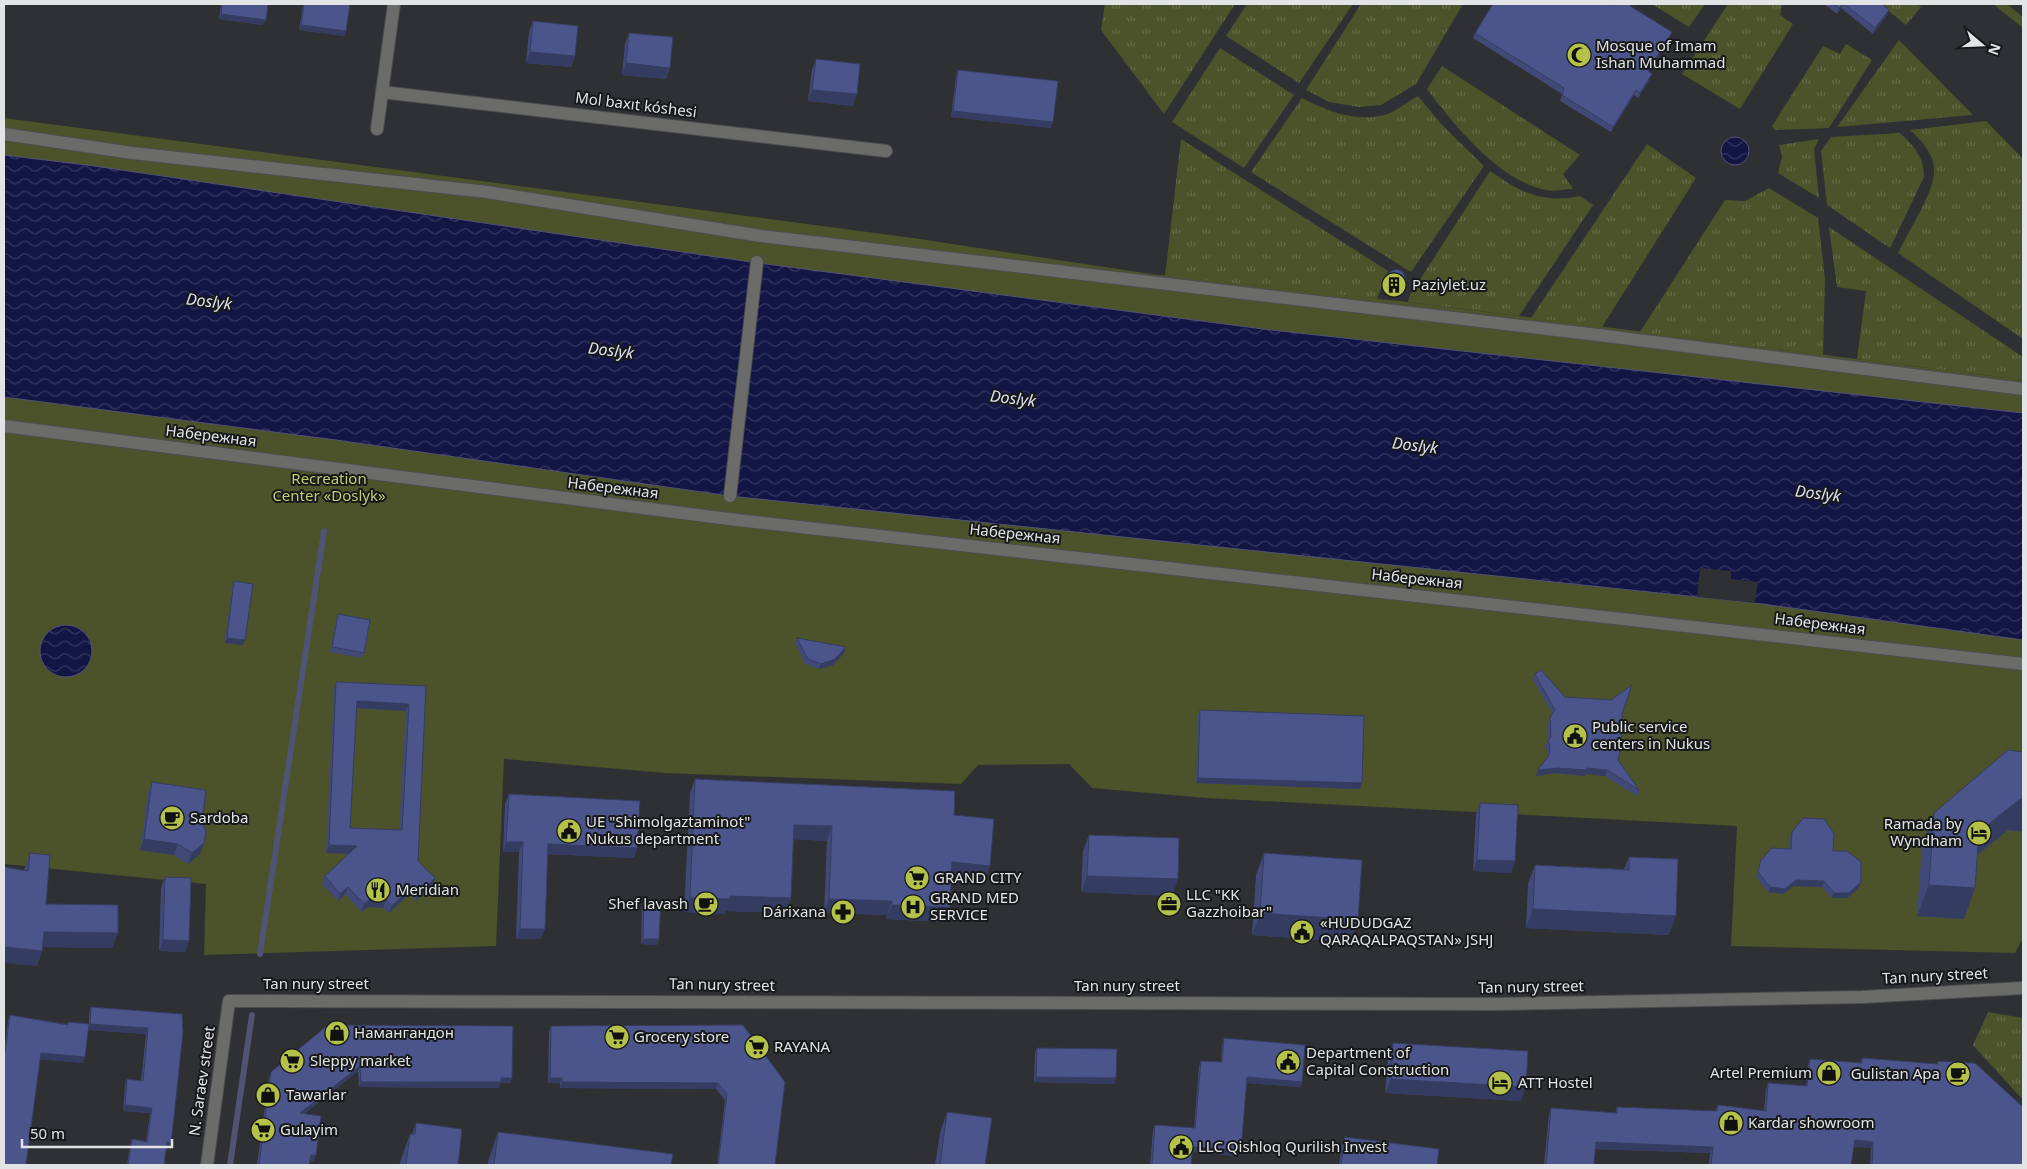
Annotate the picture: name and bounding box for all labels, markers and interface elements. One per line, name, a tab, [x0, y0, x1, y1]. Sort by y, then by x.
north arrow	[1957, 20, 2007, 70]
place label: Mosque of Imam Ishan Muhammad	[1596, 35, 1725, 72]
text: N	[1984, 41, 2006, 58]
mosque icon: Mosque of Imam Ishan Muhammad	[1566, 42, 1592, 68]
street label: Mol baxıt kóshesi	[574, 87, 698, 121]
building icon: Paziylet.uz	[1381, 272, 1407, 298]
place label: Paziylet.uz	[1412, 274, 1486, 294]
water label: Doslyk	[185, 287, 234, 315]
water label: Doslyk	[587, 336, 636, 364]
water label: Doslyk	[989, 384, 1038, 412]
street label: Набережная	[165, 420, 258, 451]
water label: Doslyk	[1391, 431, 1440, 459]
park label: Recreation Center «Doslyk»	[272, 468, 386, 505]
street label: Набережная	[567, 472, 660, 503]
water label: Doslyk	[1794, 479, 1843, 507]
street label: Набережная	[969, 518, 1062, 548]
street label: Набережная	[1371, 563, 1464, 593]
street label: Набережная	[1774, 608, 1867, 639]
place label: Public service centers in Nukus	[1592, 716, 1710, 753]
public building icon: Public service centers in Nukus	[1562, 723, 1588, 749]
cafe icon: Sardoba	[159, 805, 185, 831]
place label: Sardoba	[190, 807, 249, 827]
place label: UE "Shimolgaztaminot" Nukus department	[586, 811, 750, 848]
place label: Ramada by Wyndham	[1884, 813, 1962, 850]
public building icon: UE "Shimolgaztaminot" Nukus department	[556, 818, 582, 844]
hotel icon: Ramada by Wyndham	[1966, 820, 1992, 846]
supermarket icon: GRAND CITY	[904, 865, 930, 891]
place label: GRAND CITY	[934, 867, 1022, 887]
restaurant icon: Meridian	[365, 877, 391, 903]
place label: Meridian	[396, 879, 459, 899]
place label: LLC "KK Gazzhoibar"	[1186, 884, 1272, 921]
place label: GRAND MED SERVICE	[930, 887, 1019, 924]
cafe icon: Shef lavash	[693, 891, 719, 917]
office icon: LLC "KK Gazzhoibar"	[1156, 891, 1182, 917]
place label: Shef lavash	[608, 893, 688, 913]
hospital icon: GRAND MED SERVICE	[900, 894, 926, 920]
pharmacy icon: Dárixana	[830, 899, 856, 925]
place label: Dárixana	[763, 901, 826, 921]
place label: «HUDUDGAZ QARAQALPAQSTAN» JSHJ	[1320, 912, 1493, 949]
public building icon: «HUDUDGAZ QARAQALPAQSTAN» JSHJ	[1289, 919, 1315, 945]
street label: Tan nury street	[1882, 962, 1989, 988]
street label: Tan nury street	[263, 973, 370, 993]
street label: Tan nury street	[669, 973, 776, 995]
street label: Tan nury street	[1074, 975, 1181, 995]
street label: Tan nury street	[1478, 975, 1585, 997]
shop icon: Намангандон	[324, 1020, 350, 1046]
place label: Намангандон	[354, 1022, 454, 1042]
street label: N. Saraev street	[183, 1024, 219, 1137]
supermarket icon: Grocery store	[604, 1024, 630, 1050]
place label: Grocery store	[634, 1026, 729, 1046]
supermarket icon: RAYANA	[744, 1034, 770, 1060]
place label: RAYANA	[774, 1036, 831, 1056]
place label: Department of Capital Construction	[1306, 1042, 1449, 1079]
supermarket icon: Sleppy market	[279, 1048, 305, 1074]
public building icon: Department of Capital Construction	[1275, 1049, 1301, 1075]
place label: Sleppy market	[310, 1050, 411, 1070]
shop icon: Artel Premium	[1816, 1060, 1842, 1086]
cafe icon: Gulistan Apa	[1945, 1061, 1971, 1087]
place label: Artel Premium	[1710, 1062, 1812, 1082]
place label: Gulistan Apa	[1851, 1063, 1940, 1083]
hotel icon: ATT Hostel	[1487, 1070, 1513, 1096]
place label: ATT Hostel	[1518, 1072, 1593, 1092]
shop icon: Tawarlar	[255, 1082, 281, 1108]
place label: Tawarlar	[286, 1084, 346, 1104]
shop icon: Kardar showroom	[1718, 1110, 1744, 1136]
place label: Kardar showroom	[1748, 1112, 1874, 1132]
scale bar	[22, 1116, 172, 1148]
supermarket icon: Gulayim	[250, 1117, 276, 1143]
place label: Gulayim	[280, 1119, 338, 1139]
text: 50 m	[30, 1123, 65, 1143]
public building icon: LLC Qishloq Qurilish Invest	[1168, 1134, 1194, 1160]
place label: LLC Qishloq Qurilish Invest	[1198, 1136, 1388, 1156]

